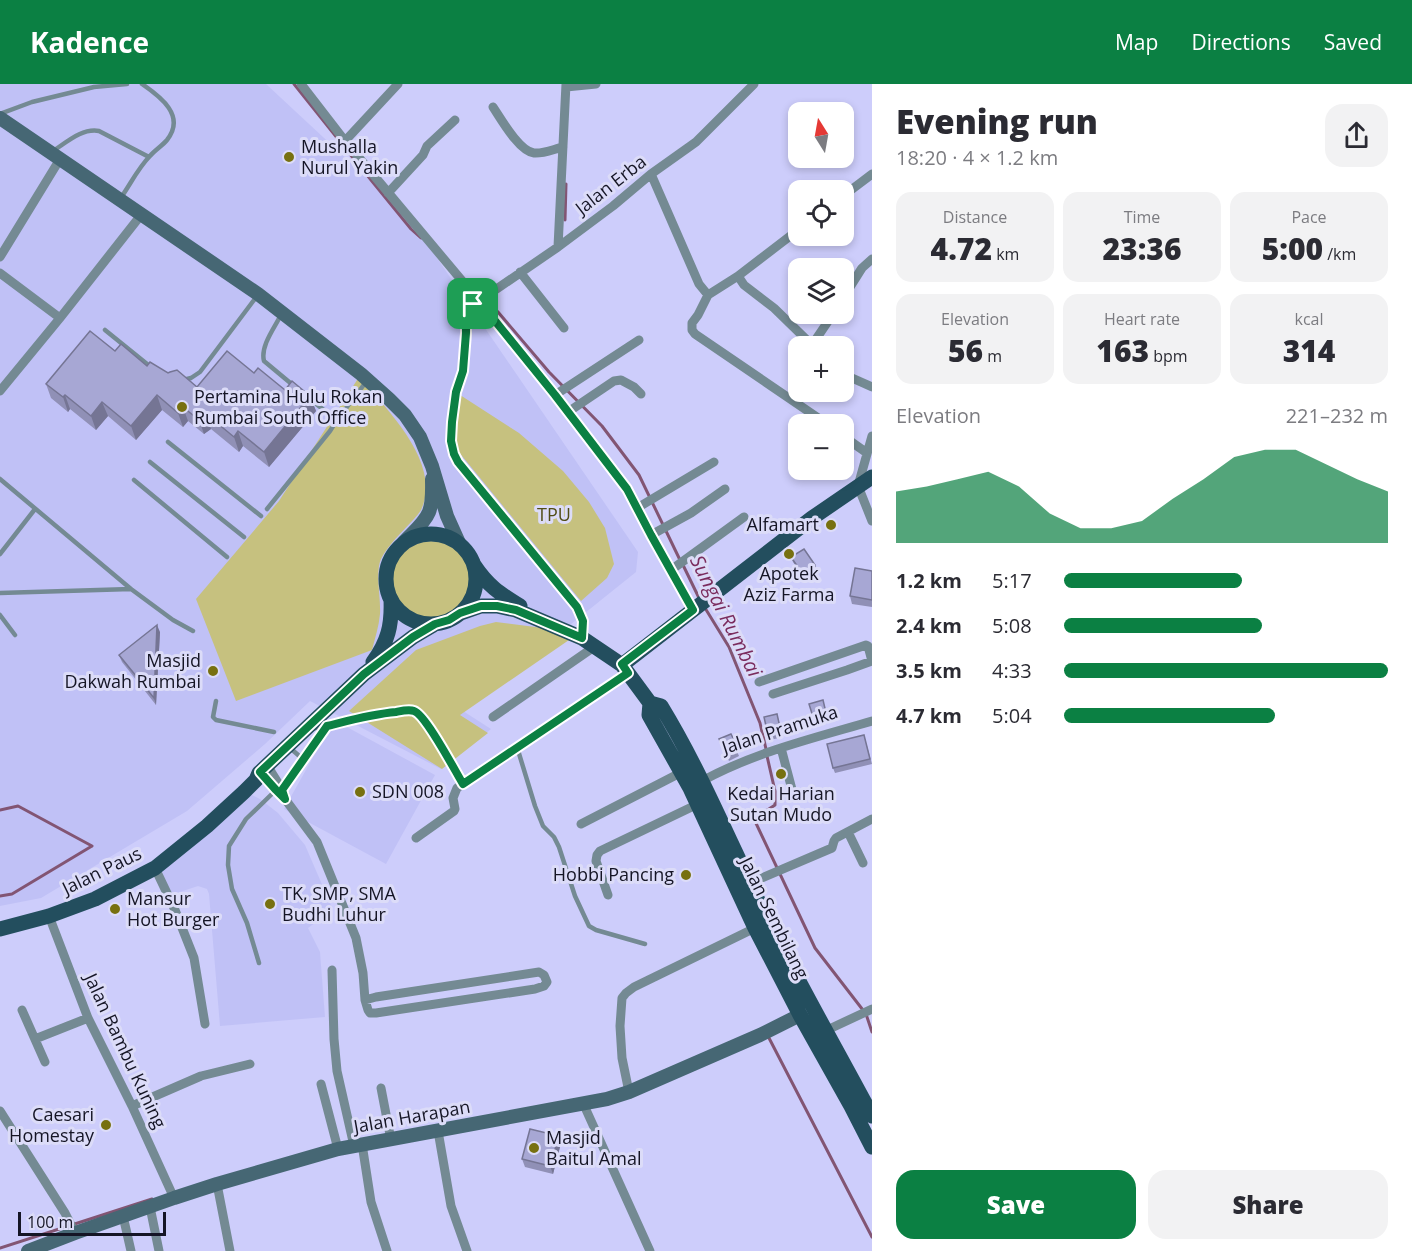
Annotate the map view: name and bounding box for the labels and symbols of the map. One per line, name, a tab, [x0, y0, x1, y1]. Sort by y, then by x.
north arrow	[788, 102, 854, 168]
place label: Mushalla Nurul Yakin	[301, 134, 398, 179]
street label: Jalan Erba	[569, 149, 651, 221]
marker: Mushalla Nurul Yakin	[282, 150, 296, 164]
pin	[447, 278, 498, 329]
place label: Pertamina Hulu Rokan Rumbai South Office	[194, 384, 383, 429]
marker: Pertamina Hulu Rokan Rumbai South Office	[175, 400, 189, 414]
park label: TPU	[537, 502, 571, 526]
place label: Alfamart	[747, 512, 819, 536]
marker: Alfamart	[824, 518, 838, 532]
marker: Apotek Aziz Farma	[782, 547, 796, 561]
water label: Sungai Rumbai	[684, 550, 769, 682]
place label: Apotek Aziz Farma	[744, 561, 834, 606]
place label: Masjid Dakwah Rumbai	[64, 648, 201, 693]
marker: Masjid Dakwah Rumbai	[206, 664, 220, 678]
street label: Jalan Pramuka	[717, 699, 841, 760]
marker: Kedai Harian Sutan Mudo	[774, 767, 788, 781]
place label: SDN 008	[372, 779, 444, 803]
place label: Kedai Harian Sutan Mudo	[727, 781, 835, 826]
marker: SDN 008	[353, 785, 367, 799]
street label: Jalan Paus	[56, 841, 145, 901]
street label: Jalan Sembilang	[734, 851, 815, 983]
place label: Hobbi Pancing	[553, 862, 674, 886]
marker: Hobbi Pancing	[679, 868, 693, 882]
place label: TK, SMP, SMA Budhi Luhur	[282, 881, 397, 926]
place label: Mansur Hot Burger	[127, 886, 220, 931]
marker: TK, SMP, SMA Budhi Luhur	[263, 897, 277, 911]
marker: Mansur Hot Burger	[108, 902, 122, 916]
street label: Jalan Bambu Kuning	[79, 967, 172, 1132]
street label: Jalan Harapan	[350, 1094, 472, 1138]
place label: Caesari Homestay	[9, 1102, 95, 1147]
marker: Caesari Homestay	[99, 1118, 113, 1132]
place label: Masjid Baitul Amal	[546, 1125, 641, 1170]
marker: Masjid Baitul Amal	[527, 1141, 541, 1155]
scale bar	[18, 1209, 166, 1236]

